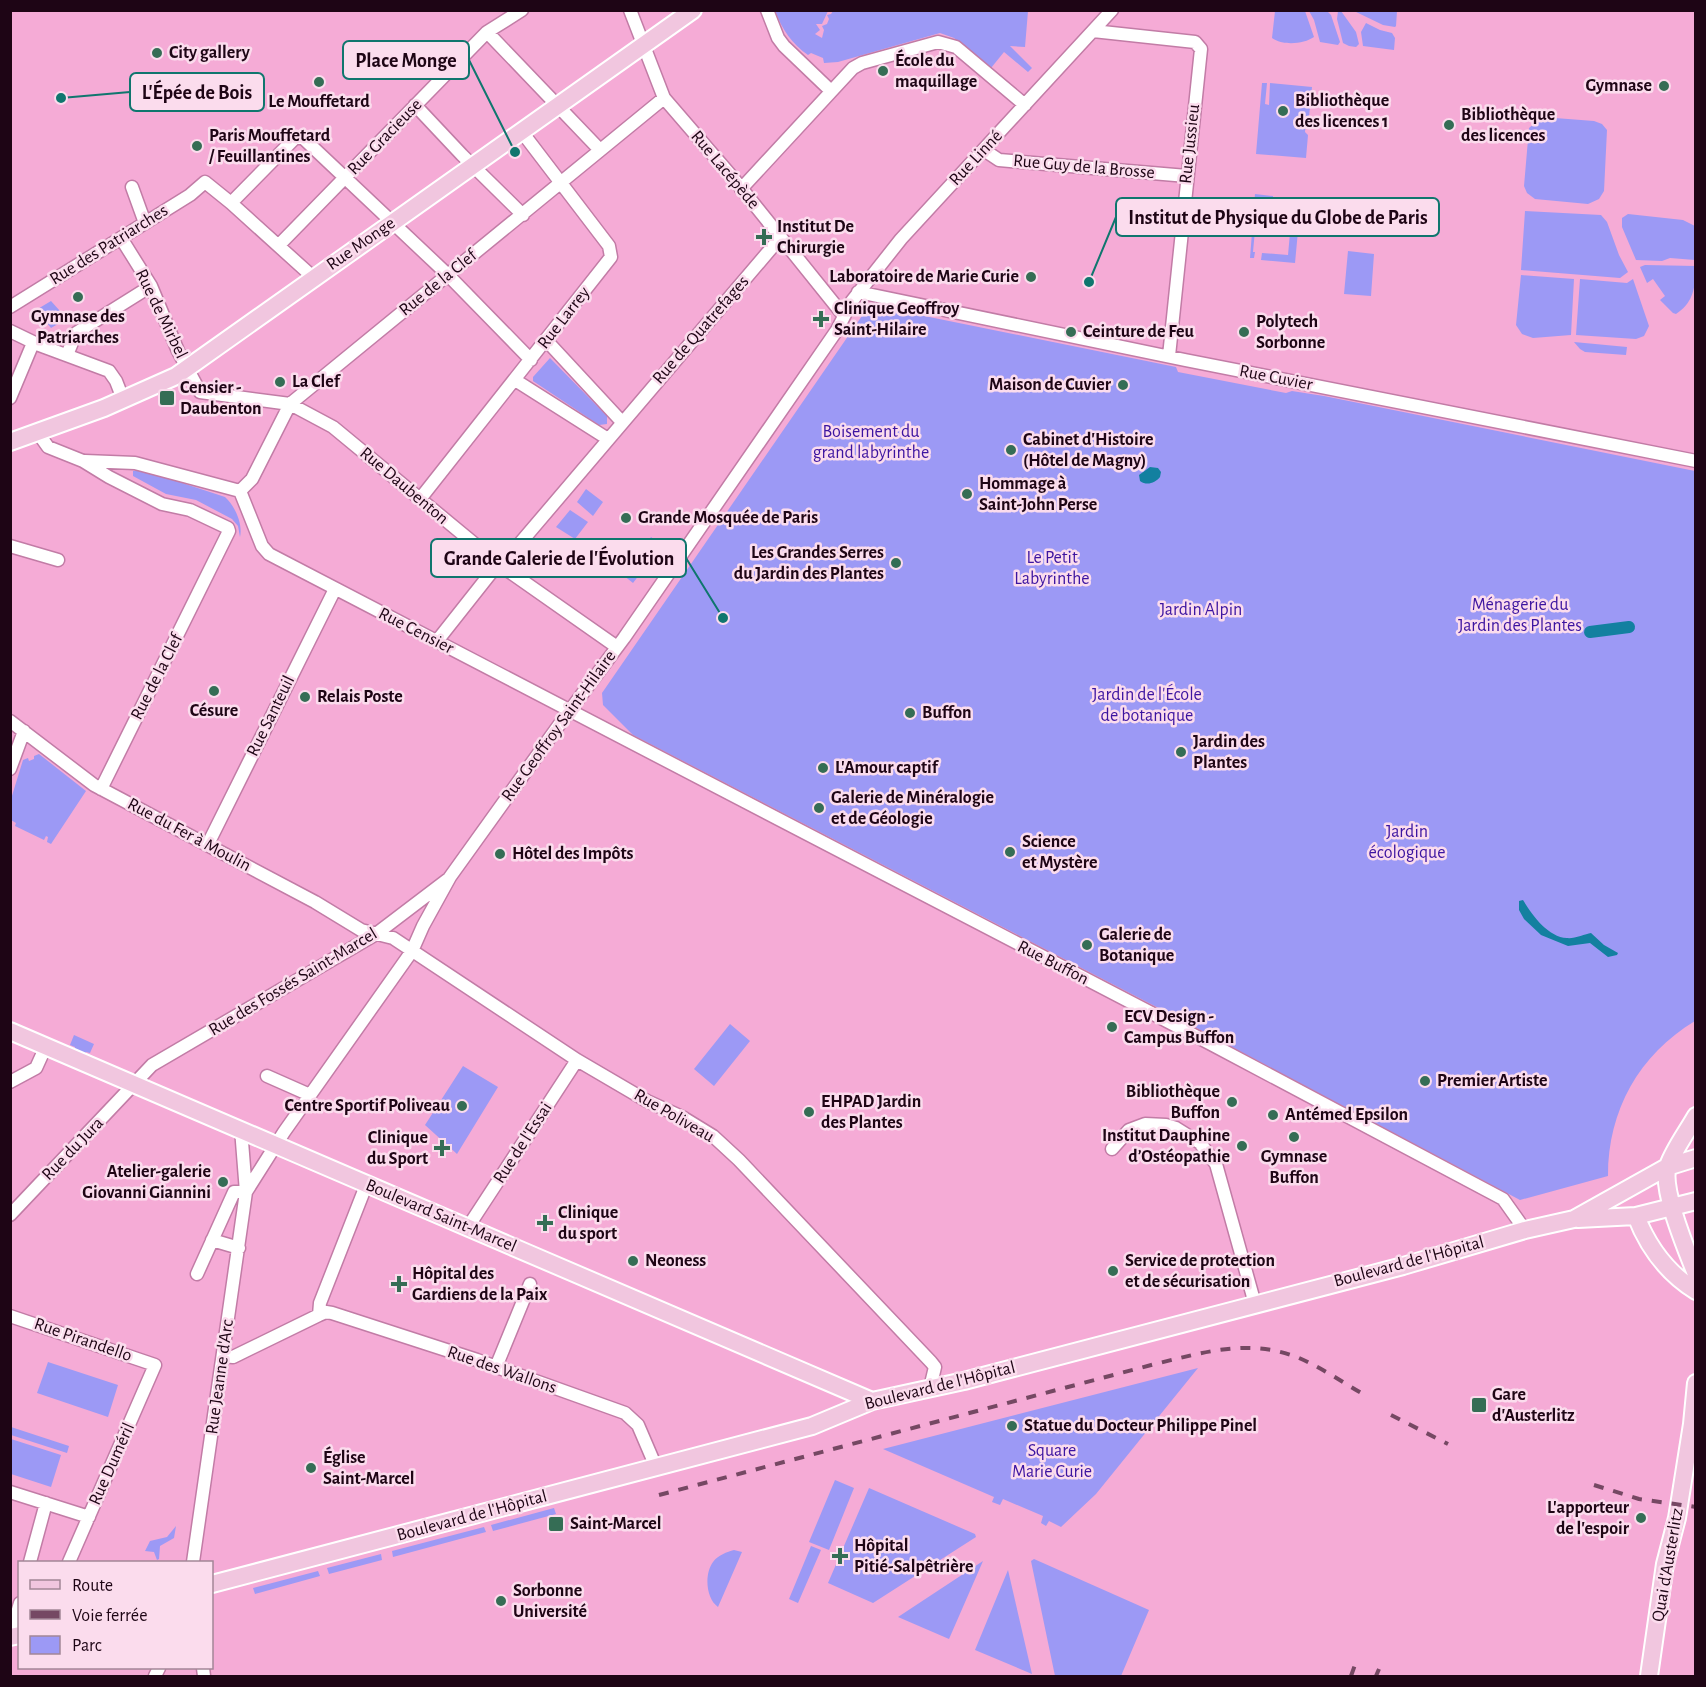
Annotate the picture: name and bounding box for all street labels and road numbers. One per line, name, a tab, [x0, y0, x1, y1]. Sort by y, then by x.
street label: Rue Gracieuse	[344, 95, 426, 179]
street label: Rue Jussieu	[1177, 103, 1203, 185]
street label: Rue Lacépède	[687, 127, 763, 213]
street label: Rue Linné	[946, 127, 1006, 189]
street label: Rue Guy de la Brosse	[1012, 152, 1156, 182]
street label: Rue des Patriarches	[47, 201, 171, 289]
street label: Rue Monge	[324, 214, 398, 274]
street label: Rue de la Clef	[396, 245, 481, 320]
street label: Rue de Mirbel	[132, 266, 190, 362]
street label: Rue de Quatrefages	[649, 272, 753, 388]
street label: Rue Larrey	[534, 283, 594, 352]
street label: Rue Cuvier	[1238, 362, 1314, 394]
street label: Rue Daubenton	[356, 444, 452, 528]
street label: Rue Censier	[375, 604, 457, 658]
street label: Rue de la Clef	[128, 630, 187, 723]
street label: Rue Geoffroy Saint-Hilaire	[498, 647, 620, 805]
street label: Rue Santeuil	[244, 673, 298, 759]
street label: Rue du Fer à Moulin	[124, 795, 254, 875]
street label: Rue des Fossés Saint-Marcel	[206, 925, 380, 1039]
street label: Rue Buffon	[1014, 937, 1092, 989]
street label: Rue Poliveau	[631, 1086, 717, 1146]
street label: Rue de l'Essai	[490, 1099, 556, 1187]
street label: Rue du Jura	[39, 1114, 107, 1184]
street label: Boulevard Saint-Marcel	[363, 1176, 519, 1256]
street label: Boulevard de l'Hôpital	[1332, 1233, 1486, 1291]
street label: Rue Pirandello	[32, 1315, 134, 1365]
street label: Rue Jeanne d'Arc	[203, 1318, 237, 1435]
street label: Rue des Wallons	[445, 1343, 559, 1397]
street label: Boulevard de l'Hôpital	[863, 1359, 1017, 1413]
street label: Rue Duméril	[86, 1420, 138, 1508]
street label: Boulevard de l'Hôpital	[395, 1487, 549, 1545]
street label: Quai d'Austerlitz	[1649, 1507, 1687, 1623]

